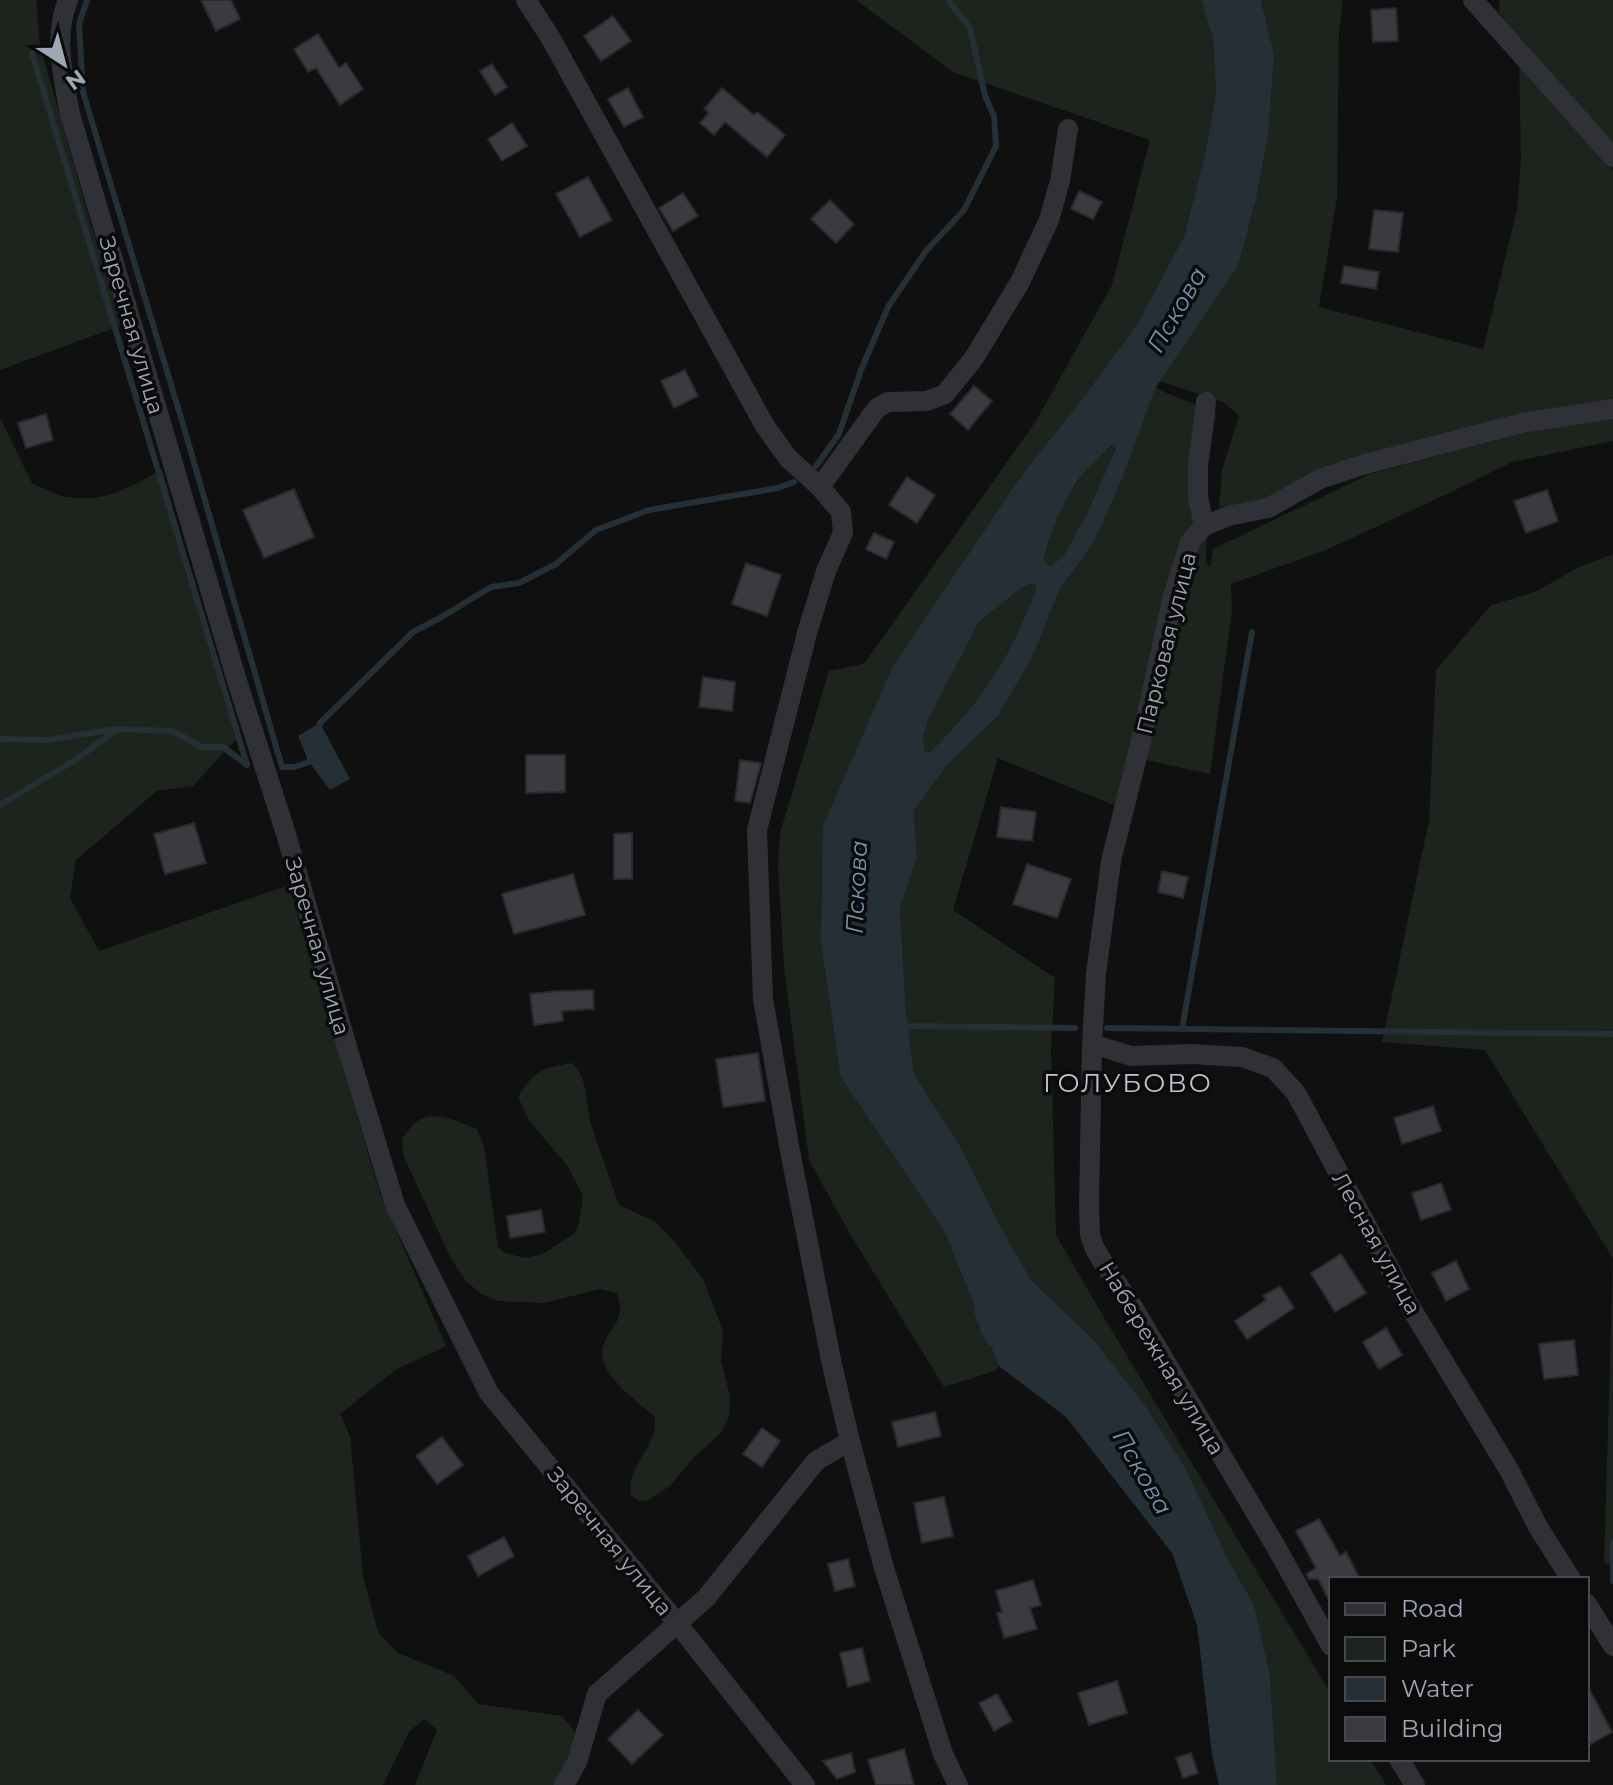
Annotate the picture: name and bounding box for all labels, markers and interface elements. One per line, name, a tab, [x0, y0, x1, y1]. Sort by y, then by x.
north arrow	[24, 24, 104, 104]
text: N	[60, 64, 91, 96]
street label: Заречная улица	[93, 233, 170, 417]
water label: Пскова	[1141, 262, 1213, 358]
street label: Парковая улица	[1131, 549, 1202, 737]
water label: Пскова	[840, 839, 873, 935]
street label: Заречная улица	[279, 854, 356, 1038]
district label: ГОЛУБОВО	[1043, 1067, 1213, 1099]
street label: Лесная улица	[1326, 1167, 1427, 1319]
street label: Набережная улица	[1093, 1257, 1230, 1460]
water label: Пскова	[1106, 1424, 1178, 1520]
street label: Заречная улица	[541, 1461, 678, 1621]
legend	[1329, 1577, 1589, 1761]
text: Road	[1401, 1594, 1464, 1623]
text: Park	[1401, 1634, 1456, 1663]
text: Water	[1401, 1674, 1474, 1703]
text: Building	[1401, 1714, 1504, 1743]

